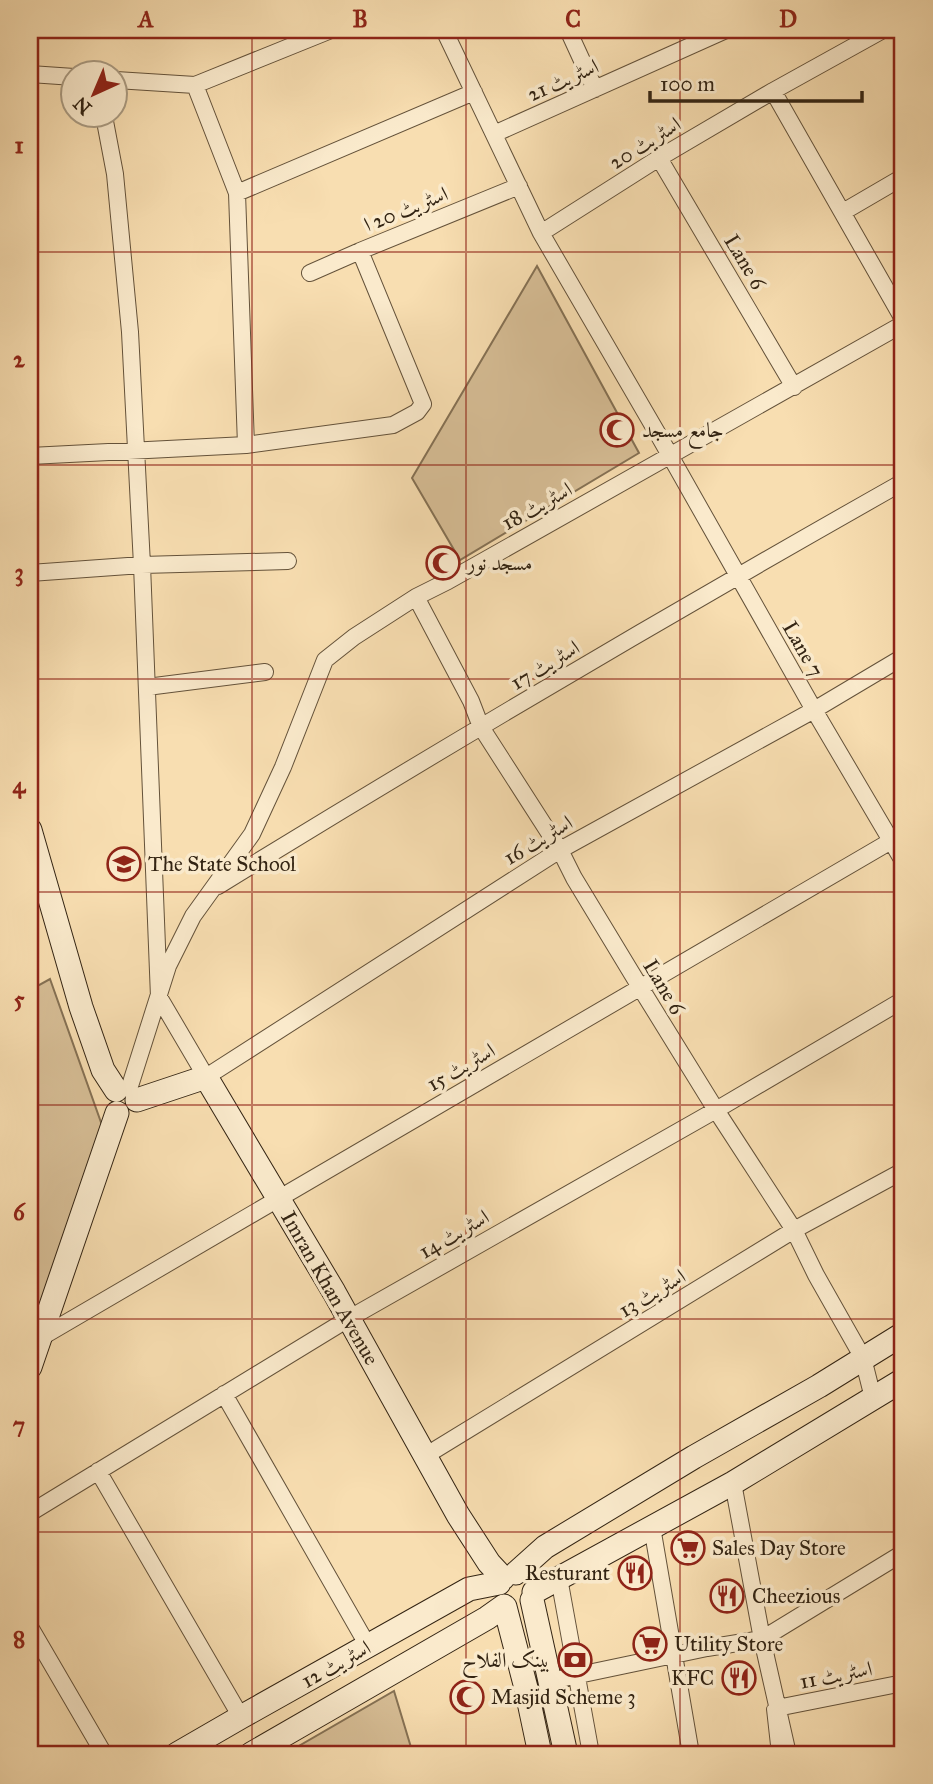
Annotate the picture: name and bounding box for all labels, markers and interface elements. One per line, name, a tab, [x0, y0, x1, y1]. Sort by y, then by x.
text: A	[136, 5, 154, 33]
text: B	[352, 5, 368, 33]
text: C	[565, 5, 581, 33]
text: D	[779, 5, 797, 33]
street label: اسٹریٹ 21	[523, 53, 603, 107]
north arrow	[60, 60, 130, 130]
scale bar	[650, 60, 861, 104]
text: 100 m	[660, 71, 715, 97]
text: N	[69, 92, 96, 120]
street label: اسٹریٹ 20	[604, 111, 686, 175]
text: 1	[14, 131, 24, 159]
street label: اسٹریٹ 20 ا	[360, 180, 452, 238]
street label: Lane 6	[718, 230, 772, 295]
text: 2	[13, 345, 25, 373]
mosque icon: جامع مسجد	[598, 411, 636, 449]
place label: جامع مسجد	[642, 417, 724, 449]
street label: اسٹریٹ 18	[497, 476, 577, 536]
mosque icon: مسجد نور	[424, 544, 462, 582]
place label: مسجد نور	[465, 550, 532, 576]
text: 3	[14, 558, 24, 587]
street label: Lane 7	[777, 616, 829, 682]
street label: اسٹریٹ 17	[506, 634, 584, 696]
text: 4	[13, 771, 27, 799]
street label: اسٹریٹ 16	[499, 809, 577, 871]
school or university icon: The State School	[105, 845, 143, 883]
place label: The State School	[148, 851, 296, 877]
street label: Lane 6	[637, 955, 691, 1020]
text: 5	[14, 985, 25, 1013]
street label: اسٹریٹ 15	[422, 1037, 500, 1097]
text: 6	[13, 1198, 26, 1226]
street label: اسٹریٹ 14	[414, 1204, 494, 1264]
street label: Imran Khan Avenue	[275, 1206, 385, 1370]
street label: اسٹریٹ 13	[614, 1263, 690, 1323]
text: 7	[13, 1411, 25, 1439]
supermarket icon: Sales Day Store	[669, 1529, 707, 1567]
place label: Sales Day Store	[712, 1535, 846, 1561]
restaurant icon: Resturant	[616, 1554, 654, 1592]
place label: Resturant	[525, 1560, 611, 1586]
restaurant icon: Cheezious	[708, 1577, 746, 1615]
place label: Cheezious	[752, 1583, 840, 1609]
text: 8	[13, 1625, 25, 1653]
supermarket icon: Utility Store	[631, 1625, 669, 1663]
place label: Utility Store	[674, 1631, 783, 1657]
street label: اسٹریٹ 12	[297, 1634, 375, 1694]
bank icon: بینک الفلاح	[556, 1641, 594, 1679]
place label: بینک الفلاح	[462, 1647, 550, 1679]
street label: اسٹریٹ 11	[798, 1655, 874, 1695]
restaurant icon: KFC	[720, 1659, 758, 1697]
place label: KFC	[671, 1665, 714, 1691]
mosque icon: Masjid Scheme 3	[448, 1678, 486, 1716]
place label: Masjid Scheme 3	[491, 1684, 636, 1710]

